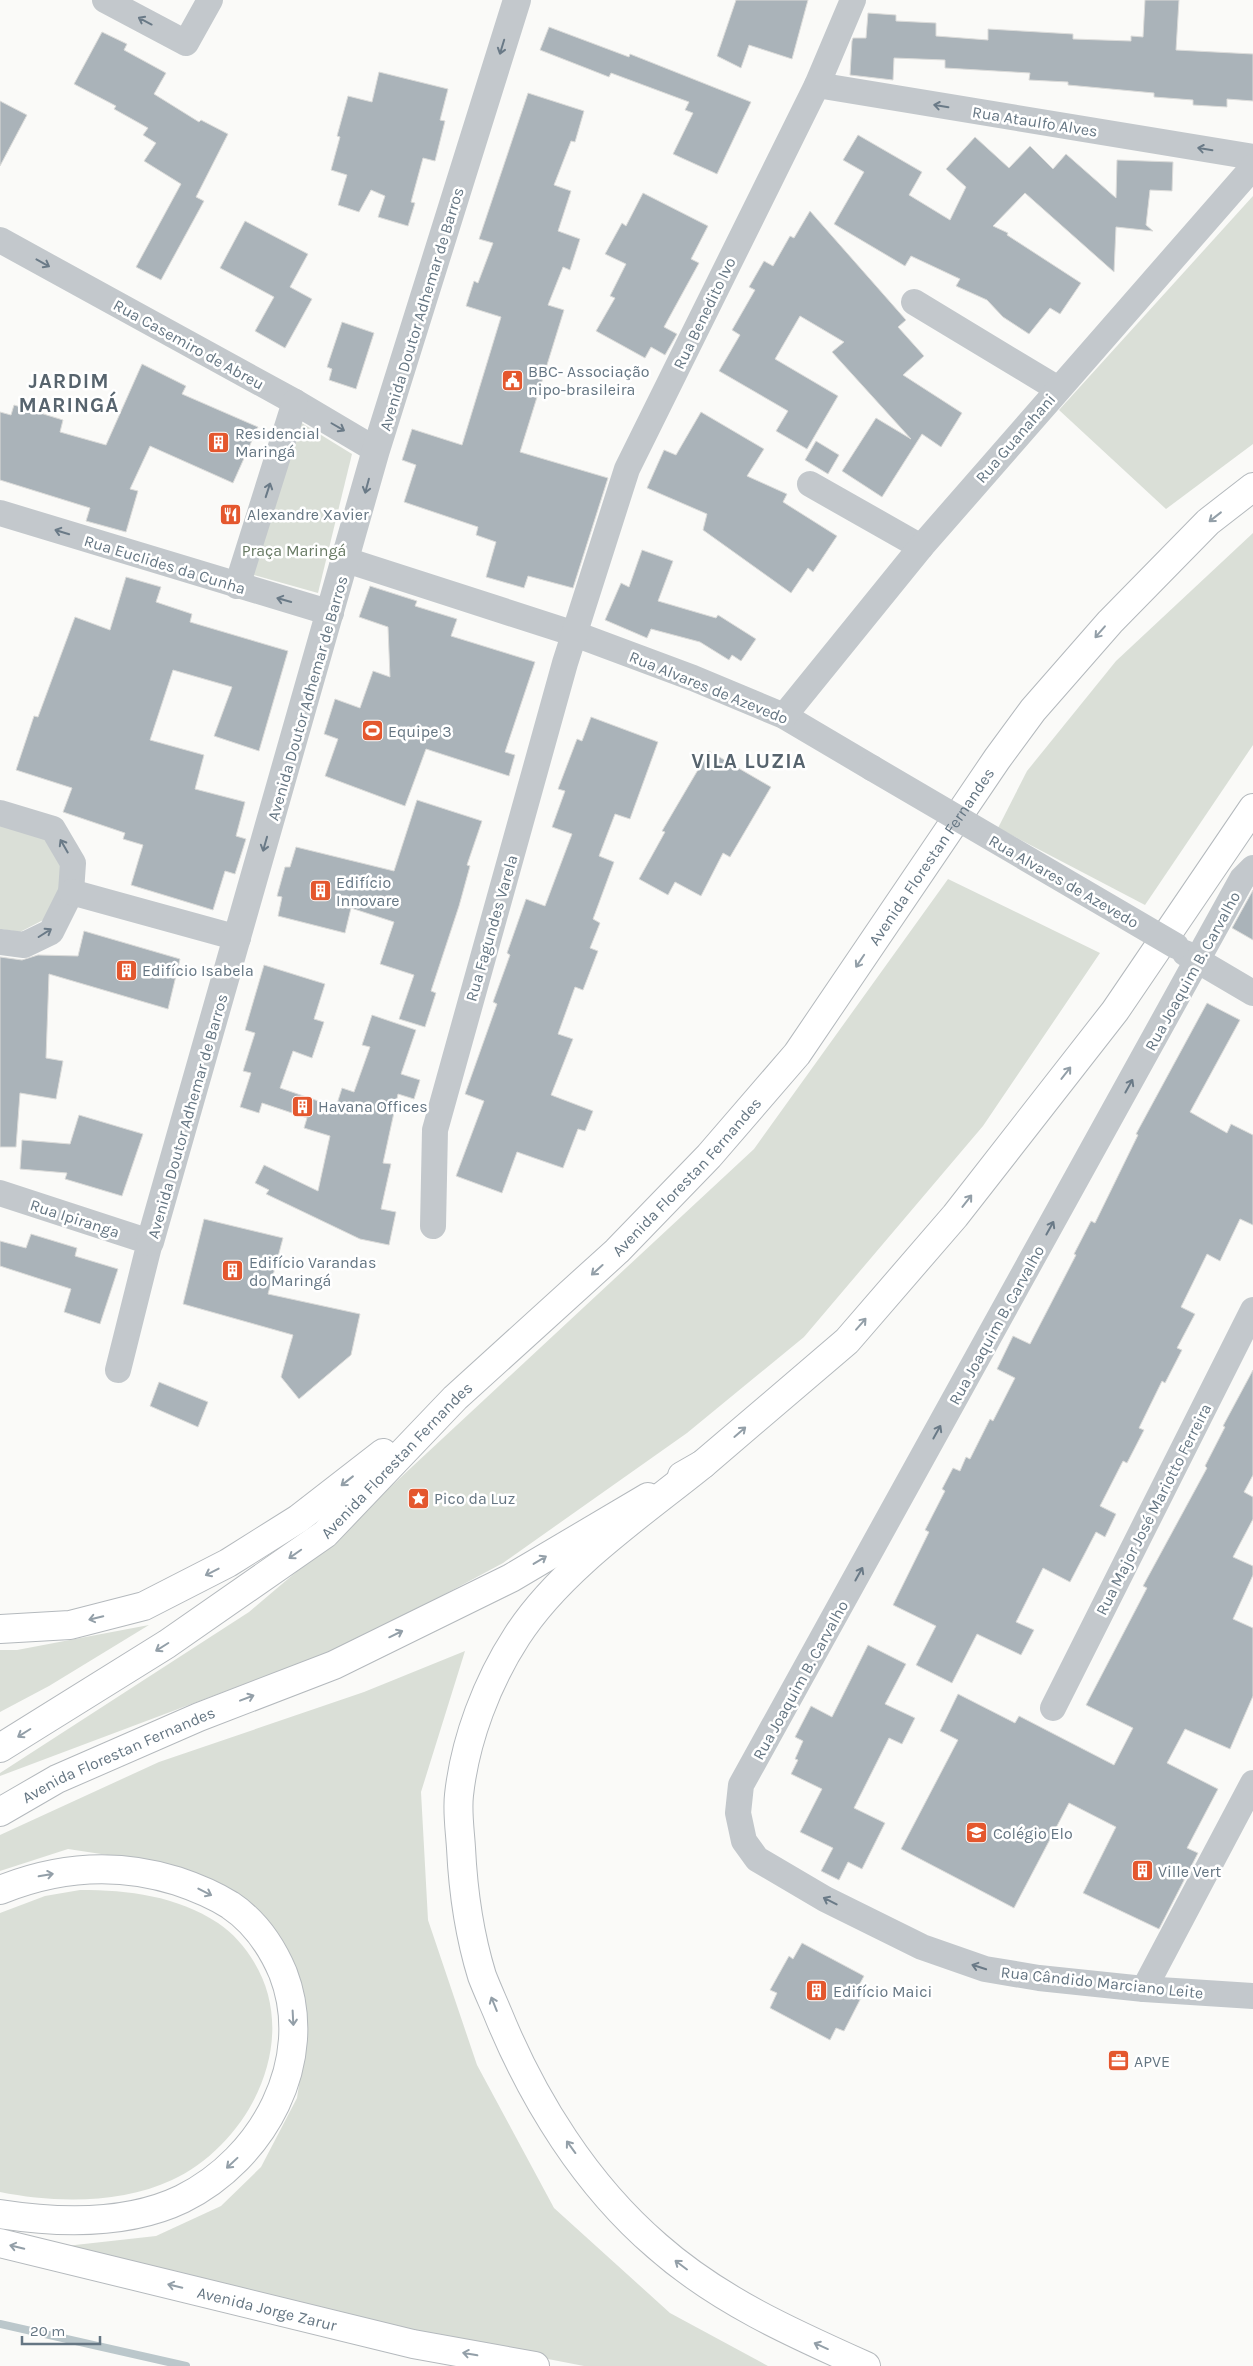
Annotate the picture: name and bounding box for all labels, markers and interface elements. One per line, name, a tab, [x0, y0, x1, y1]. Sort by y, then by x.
one-way arrow	[138, 16, 153, 26]
one-way arrow	[497, 38, 507, 54]
one-way arrow	[933, 100, 949, 110]
street label: Rua Ataulfo Alves	[971, 102, 1099, 141]
one-way arrow	[1197, 144, 1213, 154]
street label: Avenida Doutor Adhemar de Barros	[375, 185, 468, 433]
street label: Rua Benedito Ivo	[669, 254, 740, 372]
one-way arrow	[35, 258, 50, 268]
street label: Rua Casemiro de Abreu	[110, 295, 267, 394]
place label: BBC- Associação nipo-brasileira	[528, 362, 649, 399]
public building icon: BBC- Associação nipo-brasileira	[500, 368, 524, 392]
district label: JARDIM MARINGÁ	[19, 369, 119, 417]
street label: Rua Guanahani	[971, 390, 1059, 487]
one-way arrow	[330, 422, 344, 432]
place label: Residencial Maringá	[235, 424, 320, 461]
building icon: Residencial Maringá	[207, 430, 231, 454]
one-way arrow	[361, 478, 371, 494]
one-way arrow	[263, 482, 273, 498]
restaurant icon: Alexandre Xavier	[219, 502, 243, 526]
place label: Alexandre Xavier	[247, 505, 369, 524]
one-way arrow	[1208, 512, 1222, 522]
one-way arrow	[54, 526, 70, 536]
street label: Rua Euclides da Cunha	[82, 531, 248, 598]
park label: Praça Maringá	[242, 541, 346, 560]
street label: Avenida Doutor Adhemar de Barros	[263, 574, 352, 823]
one-way arrow	[277, 594, 293, 604]
one-way arrow	[1095, 626, 1106, 639]
street label: Rua Alvares de Azevedo	[627, 647, 791, 728]
sports icon: Equipe 3	[360, 719, 384, 743]
place label: Equipe 3	[388, 722, 452, 741]
district label: VILA LUZIA	[691, 749, 807, 773]
street label: Avenida Florestan Fernandes	[865, 764, 998, 949]
street label: Rua Alvares de Azevedo	[985, 831, 1142, 932]
one-way arrow	[260, 836, 269, 852]
one-way arrow	[58, 840, 68, 854]
street label: Rua Fagundes Varela	[461, 853, 522, 1004]
place label: Edifício Innovare	[336, 873, 399, 910]
building icon: Edifício Innovare	[308, 879, 332, 903]
street label: Rua Joaquim B. Carvalho	[1141, 888, 1244, 1054]
one-way arrow	[38, 928, 52, 938]
one-way arrow	[855, 954, 865, 968]
building icon: Edifício Isabela	[114, 958, 138, 982]
place label: Edifício Isabela	[142, 961, 254, 980]
street label: Avenida Doutor Adhemar de Barros	[143, 992, 232, 1241]
one-way arrow	[1061, 1066, 1072, 1079]
one-way arrow	[1124, 1079, 1134, 1094]
building icon: Havana Offices	[290, 1094, 314, 1118]
street label: Avenida Florestan Fernandes	[608, 1094, 765, 1260]
place label: Havana Offices	[318, 1097, 428, 1116]
street label: Rua Ipiranga	[28, 1195, 122, 1242]
one-way arrow	[961, 1195, 972, 1208]
one-way arrow	[1046, 1222, 1056, 1236]
street label: Rua Joaquim B. Carvalho	[945, 1242, 1048, 1408]
place label: Edifício Varandas do Maringá	[249, 1253, 376, 1290]
building icon: Edifício Varandas do Maringá	[221, 1259, 245, 1283]
one-way arrow	[590, 1264, 603, 1276]
one-way arrow	[855, 1318, 867, 1331]
street label: Avenida Florestan Fernandes	[317, 1378, 476, 1543]
street label: Rua Major José Mariotto Ferreira	[1092, 1400, 1215, 1618]
one-way arrow	[933, 1425, 943, 1439]
one-way arrow	[733, 1426, 746, 1438]
one-way arrow	[341, 1476, 354, 1487]
place icon: Pico da Luz	[406, 1486, 430, 1510]
place label: Pico da Luz	[434, 1489, 515, 1508]
one-way arrow	[289, 1549, 303, 1559]
one-way arrow	[533, 1555, 547, 1565]
one-way arrow	[854, 1567, 864, 1581]
one-way arrow	[205, 1568, 220, 1577]
street label: Rua Joaquim B. Carvalho	[749, 1597, 852, 1763]
one-way arrow	[89, 1614, 105, 1623]
one-way arrow	[388, 1629, 403, 1638]
one-way arrow	[155, 1642, 169, 1652]
one-way arrow	[239, 1693, 254, 1702]
street label: Avenida Florestan Fernandes	[19, 1703, 218, 1807]
one-way arrow	[17, 1728, 31, 1738]
school or university icon: Colégio Elo	[965, 1821, 989, 1845]
place label: Colégio Elo	[993, 1824, 1073, 1843]
building icon: Ville Vert	[1130, 1859, 1154, 1883]
place label: Ville Vert	[1158, 1862, 1221, 1881]
one-way arrow	[38, 1869, 54, 1879]
one-way arrow	[197, 1887, 212, 1897]
one-way arrow	[823, 1896, 838, 1906]
one-way arrow	[971, 1961, 987, 1971]
street label: Rua Cândido Marciano Leite	[1000, 1962, 1204, 2003]
building icon: Edifício Maici	[805, 1979, 829, 2003]
place label: Edifício Maici	[833, 1982, 932, 2001]
one-way arrow	[489, 1997, 498, 2012]
one-way arrow	[289, 2010, 298, 2026]
office icon: APVE	[1106, 2049, 1130, 2073]
place label: APVE	[1134, 2052, 1170, 2071]
one-way arrow	[565, 2141, 576, 2154]
one-way arrow	[226, 2157, 239, 2169]
one-way arrow	[10, 2242, 26, 2251]
one-way arrow	[675, 2259, 688, 2270]
one-way arrow	[168, 2281, 184, 2290]
street label: Avenida Jorge Zarur	[195, 2283, 339, 2335]
scale bar	[22, 2314, 100, 2346]
text: 20 m	[30, 2322, 65, 2340]
one-way arrow	[814, 2341, 829, 2351]
one-way arrow	[462, 2349, 478, 2359]

